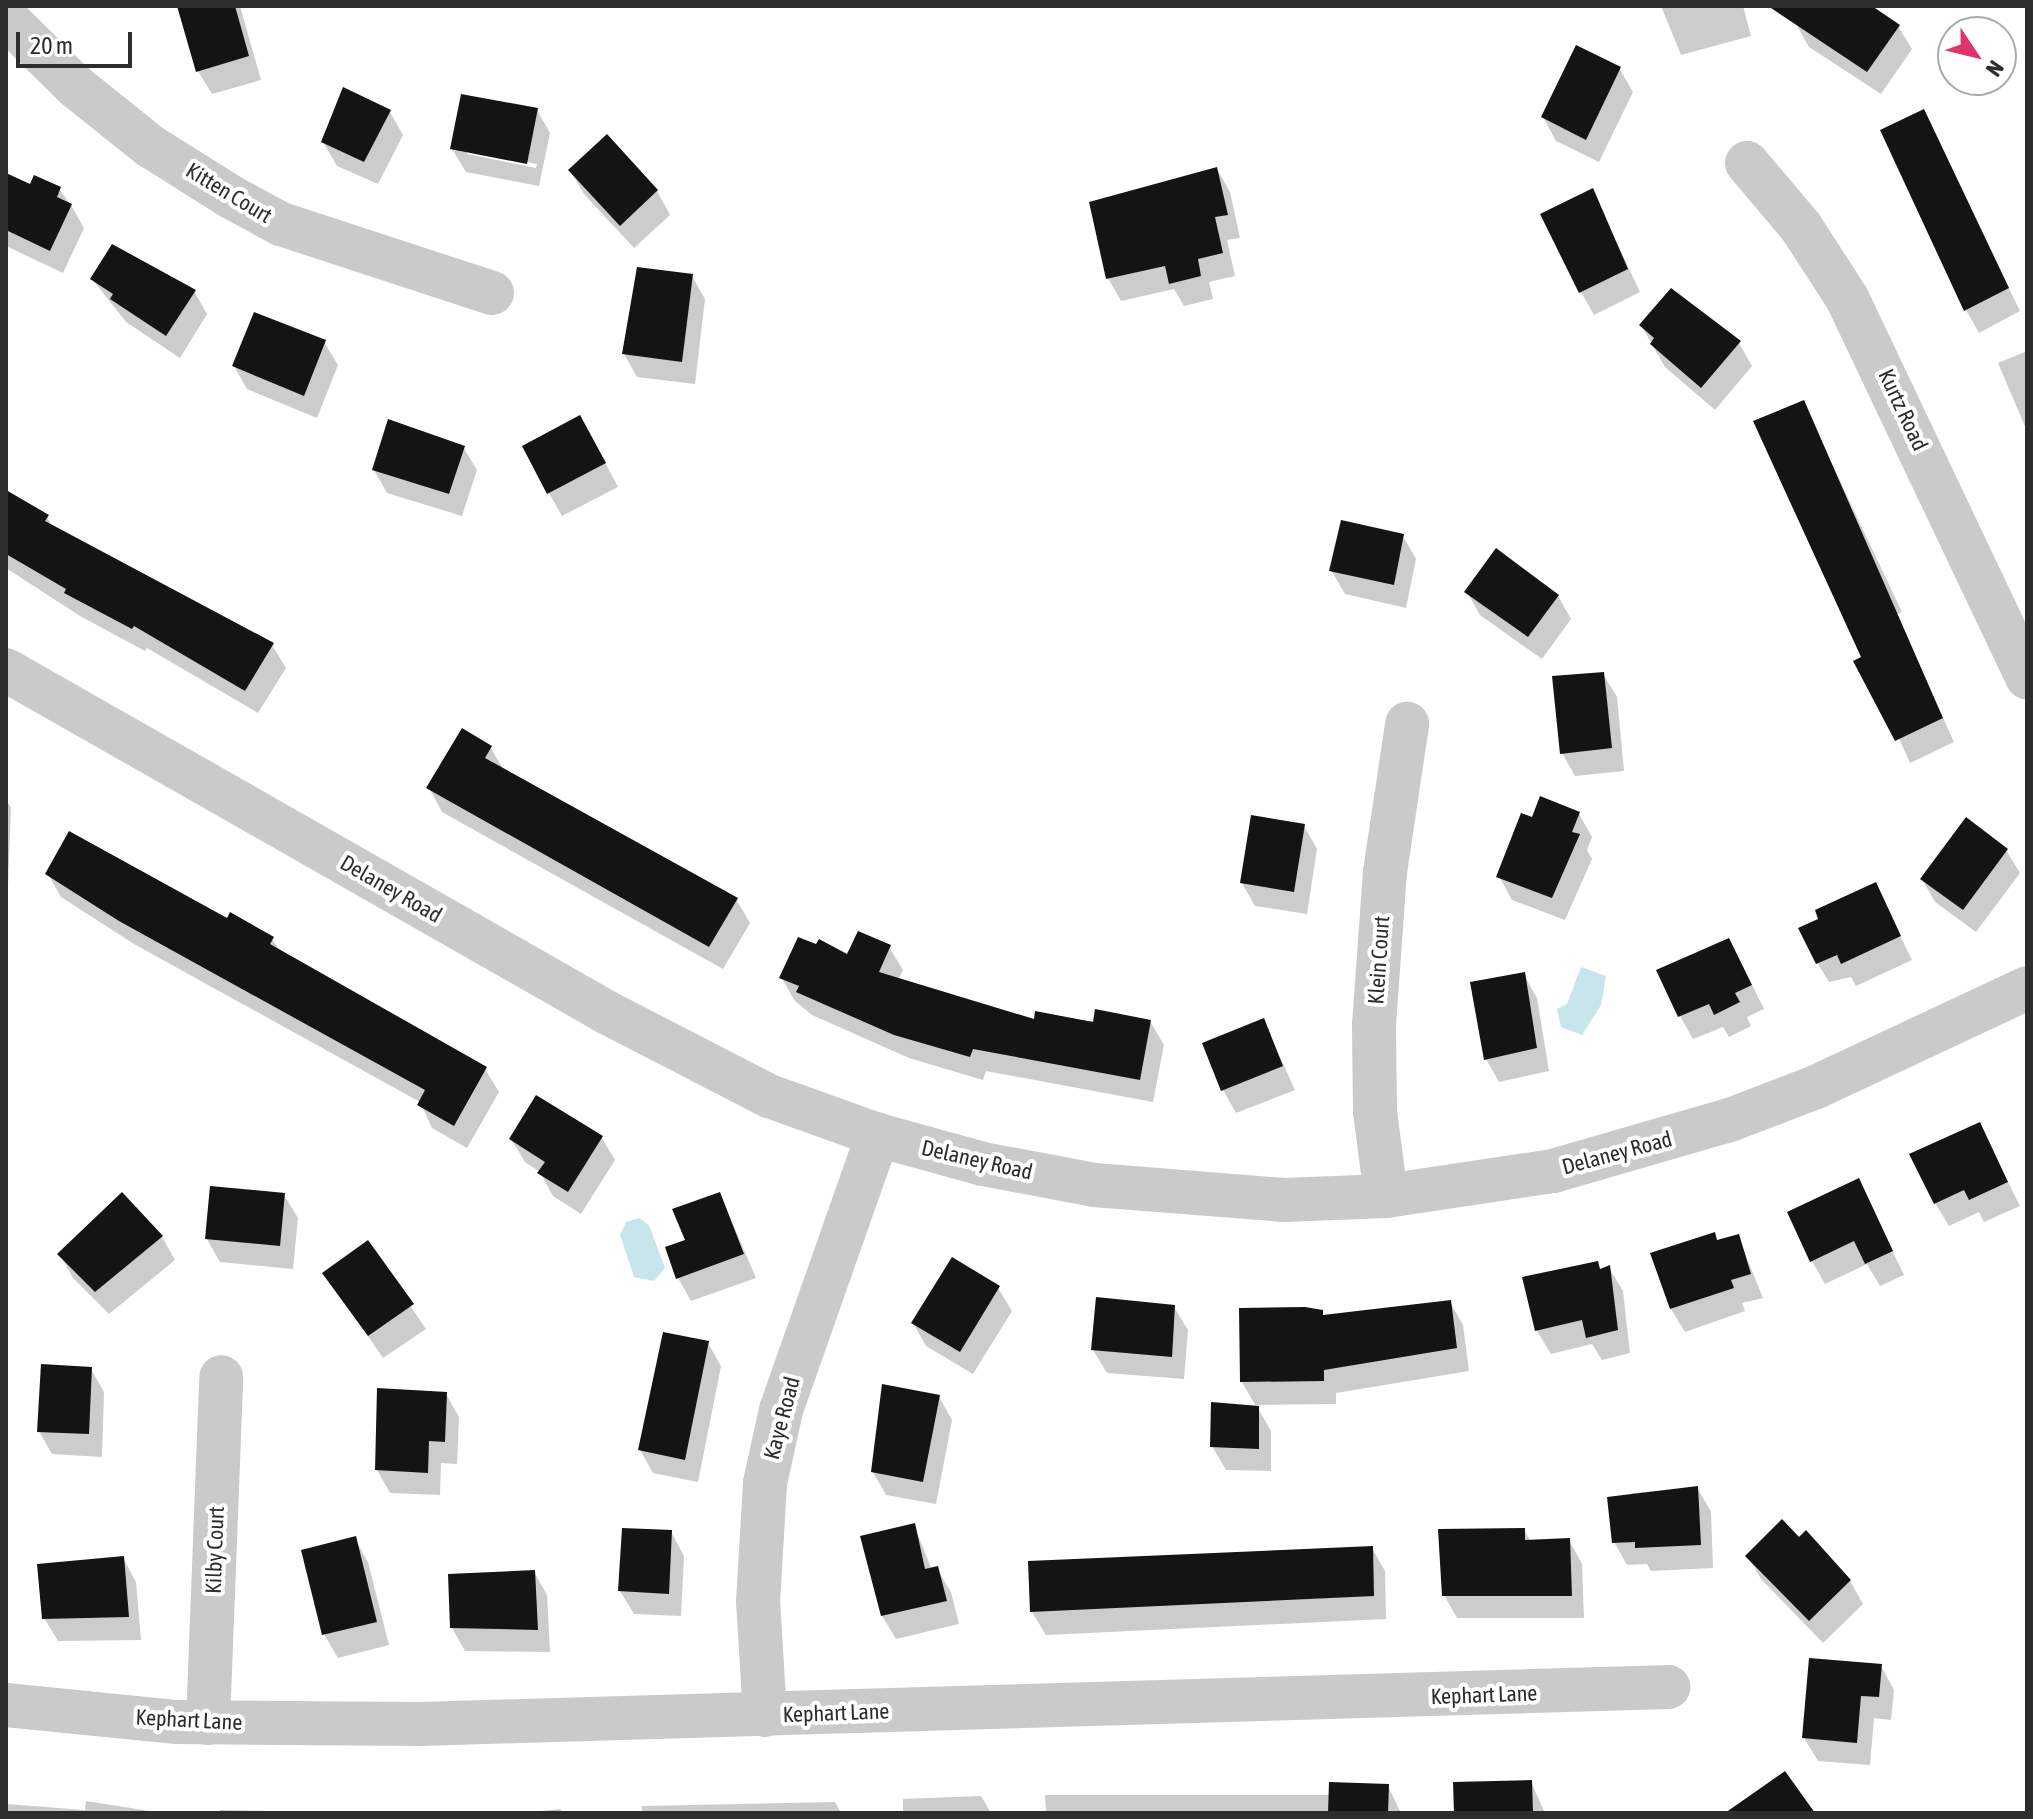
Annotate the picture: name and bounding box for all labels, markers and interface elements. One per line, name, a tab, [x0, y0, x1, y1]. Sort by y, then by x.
scale bar	[20, 16, 136, 66]
north arrow	[1937, 16, 2017, 96]
text: 20 m	[30, 32, 73, 59]
text: N	[1981, 56, 2009, 81]
street label: Kitten Court	[181, 157, 277, 229]
street label: Kurtz Road	[1873, 365, 1933, 455]
street label: Delaney Road	[336, 849, 446, 929]
street label: Klein Court	[1363, 915, 1395, 1005]
street label: Delaney Road	[1559, 1126, 1675, 1180]
street label: Delaney Road	[919, 1134, 1035, 1186]
street label: Kaye Road	[758, 1374, 806, 1462]
street label: Kilby Court	[200, 1506, 230, 1594]
street label: Kephart Lane	[1430, 1680, 1538, 1710]
street label: Kephart Lane	[782, 1698, 890, 1728]
street label: Kephart Lane	[135, 1704, 243, 1736]

